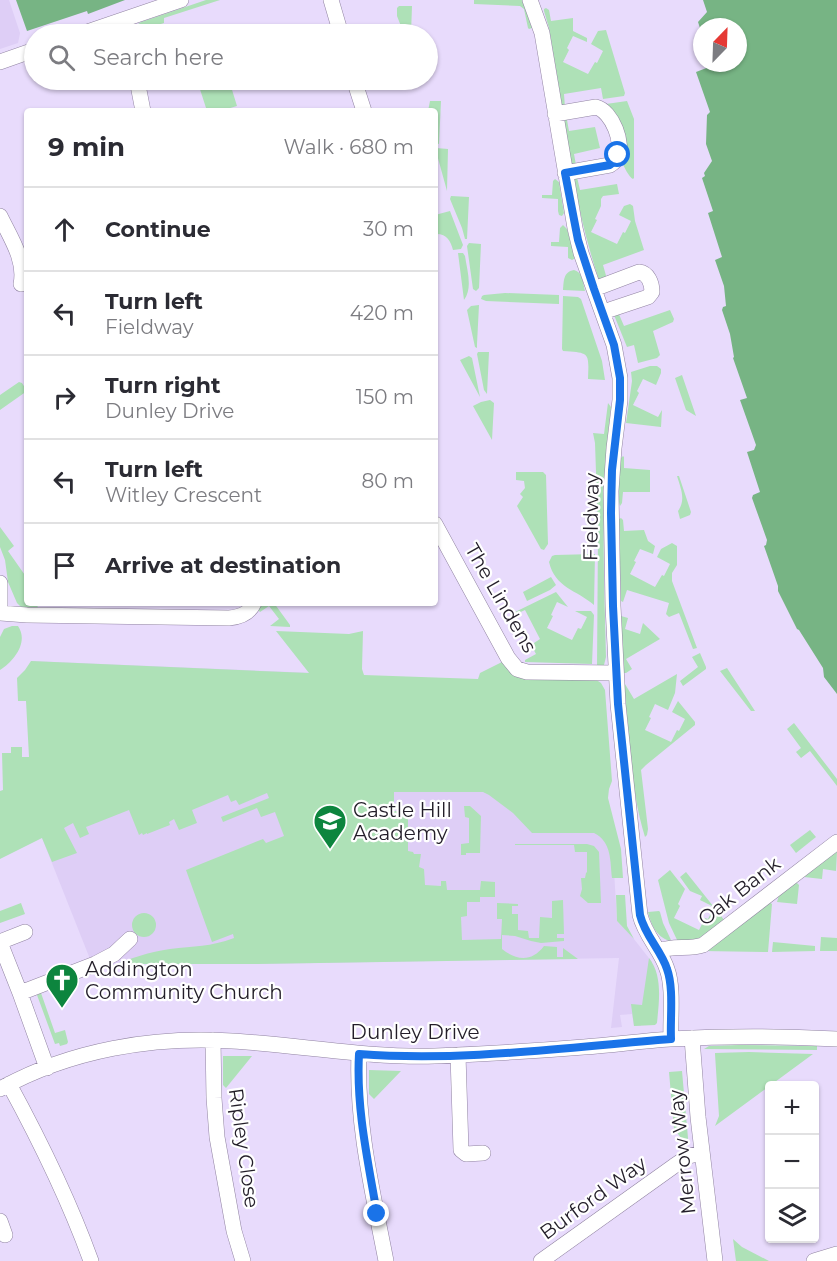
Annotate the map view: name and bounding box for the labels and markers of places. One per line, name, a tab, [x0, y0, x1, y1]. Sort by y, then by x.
place label: Castle Hill Academy	[353, 798, 452, 845]
school or university icon: Castle Hill Academy	[312, 803, 348, 850]
place label: Addington Community Church	[85, 957, 283, 1004]
church icon: Addington Community Church	[44, 962, 80, 1009]

